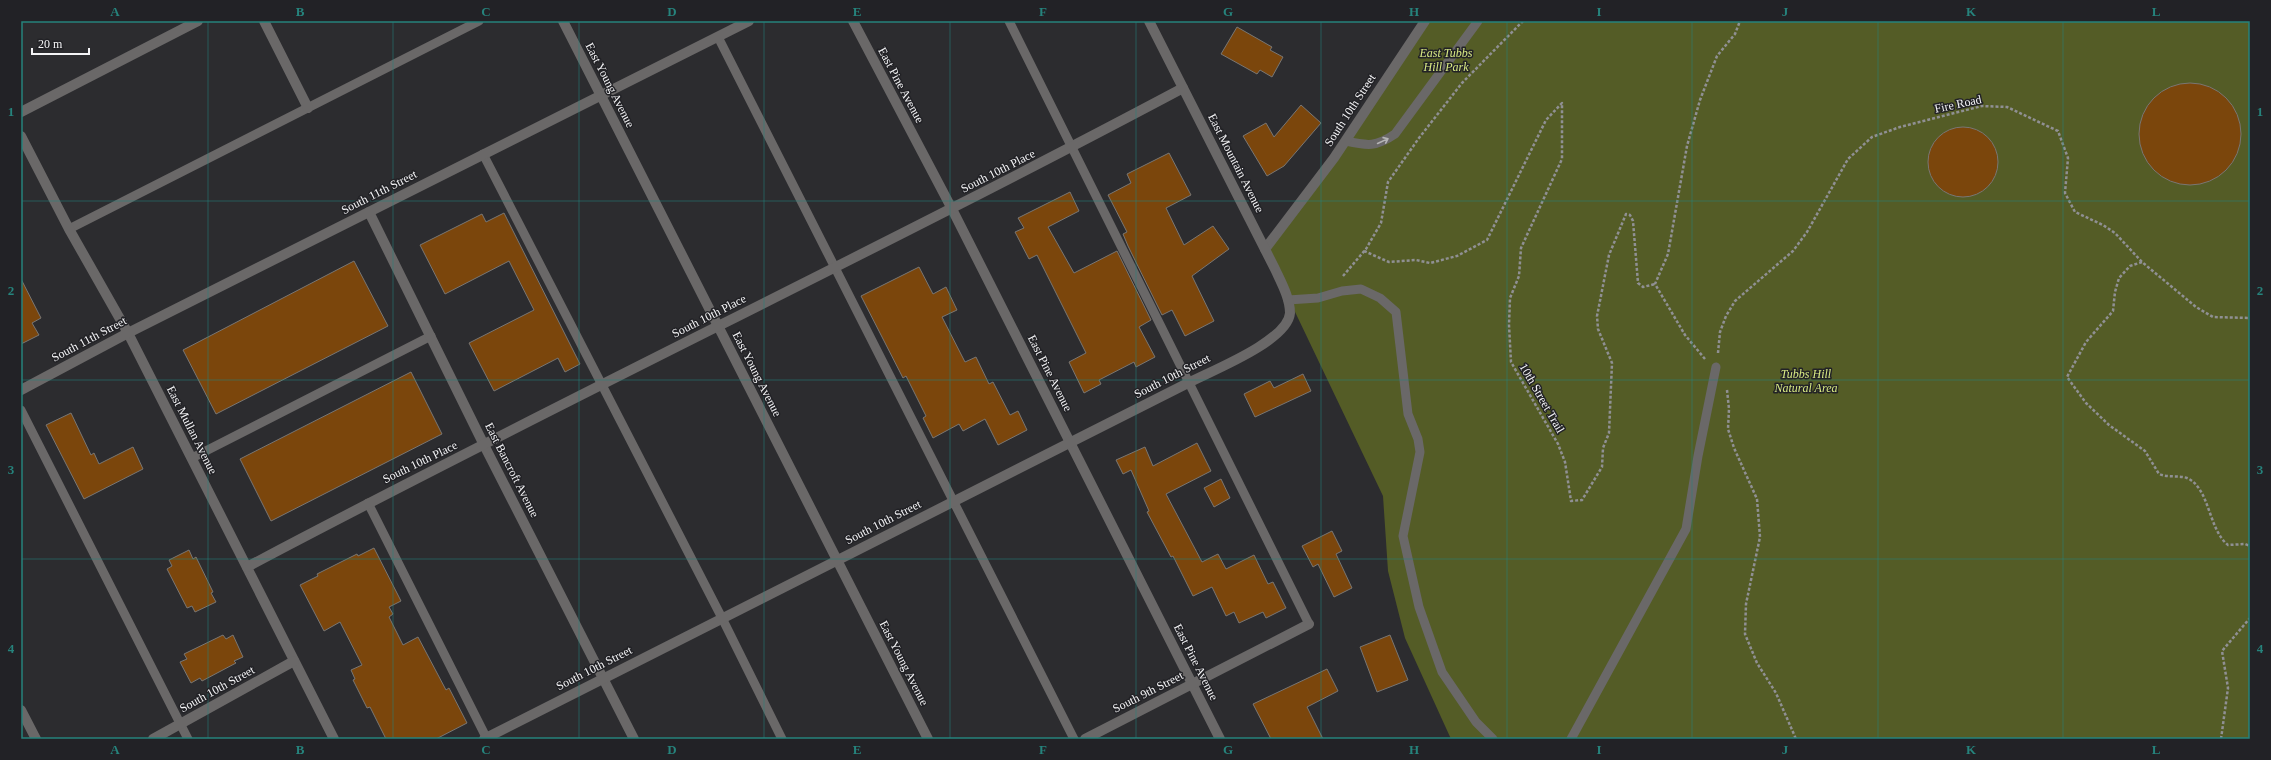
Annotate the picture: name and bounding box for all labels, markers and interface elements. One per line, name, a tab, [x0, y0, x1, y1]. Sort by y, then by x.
text: A	[110, 4, 120, 19]
text: B	[296, 4, 305, 19]
text: C	[481, 4, 491, 19]
text: D	[667, 4, 677, 19]
text: E	[853, 4, 861, 19]
text: F	[1039, 4, 1047, 19]
text: G	[1223, 4, 1233, 19]
text: H	[1409, 4, 1419, 19]
text: I	[1596, 4, 1602, 19]
text: J	[1782, 4, 1789, 19]
text: K	[1966, 4, 1977, 19]
text: L	[2152, 4, 2161, 19]
scale bar	[32, 30, 89, 56]
text: 20 m	[38, 37, 63, 51]
street label: East Young Avenue	[583, 40, 637, 130]
street label: East Pine Avenue	[875, 45, 927, 125]
park label: East Tubbs Hill Park	[1418, 46, 1473, 74]
street label: South 10th Street	[1321, 71, 1379, 149]
street label: Fire Road	[1933, 92, 1983, 116]
text: 1	[8, 104, 14, 119]
text: 1	[2257, 104, 2263, 119]
street label: East Mountain Avenue	[1205, 111, 1267, 215]
one-way arrow	[1377, 137, 1389, 144]
street label: South 10th Place	[959, 146, 1037, 196]
street label: South 11th Street	[339, 167, 420, 217]
text: 2	[8, 283, 14, 298]
text: 2	[2257, 283, 2263, 298]
street label: South 10th Place	[670, 291, 748, 341]
street label: South 11th Street	[49, 313, 129, 365]
street label: East Young Avenue	[730, 329, 784, 419]
street label: East Pine Avenue	[1025, 333, 1075, 413]
street label: South 10th Street	[1132, 351, 1213, 401]
street label: 10th Street Trail	[1516, 361, 1568, 436]
park label: Tubbs Hill Natural Area	[1773, 367, 1838, 395]
street label: East Mullan Avenue	[164, 384, 220, 476]
street label: East Bancroft Avenue	[482, 420, 542, 520]
street label: South 10th Place	[380, 438, 460, 486]
text: 3	[8, 462, 15, 477]
text: 3	[2257, 462, 2264, 477]
street label: South 10th Street	[843, 497, 924, 547]
street label: East Young Avenue	[877, 618, 931, 708]
street label: East Pine Avenue	[1171, 622, 1221, 702]
text: 4	[8, 641, 15, 656]
text: 4	[2257, 641, 2264, 656]
street label: South 10th Street	[554, 643, 635, 693]
street label: South 10th Street	[177, 662, 257, 715]
street label: South 9th Street	[1110, 668, 1186, 716]
text: A	[110, 742, 120, 757]
text: B	[296, 742, 305, 757]
text: C	[481, 742, 491, 757]
text: D	[667, 742, 677, 757]
text: E	[853, 742, 861, 757]
text: F	[1039, 742, 1047, 757]
text: G	[1223, 742, 1233, 757]
text: H	[1409, 742, 1419, 757]
text: I	[1596, 742, 1602, 757]
text: J	[1782, 742, 1789, 757]
text: K	[1966, 742, 1977, 757]
text: L	[2152, 742, 2161, 757]

